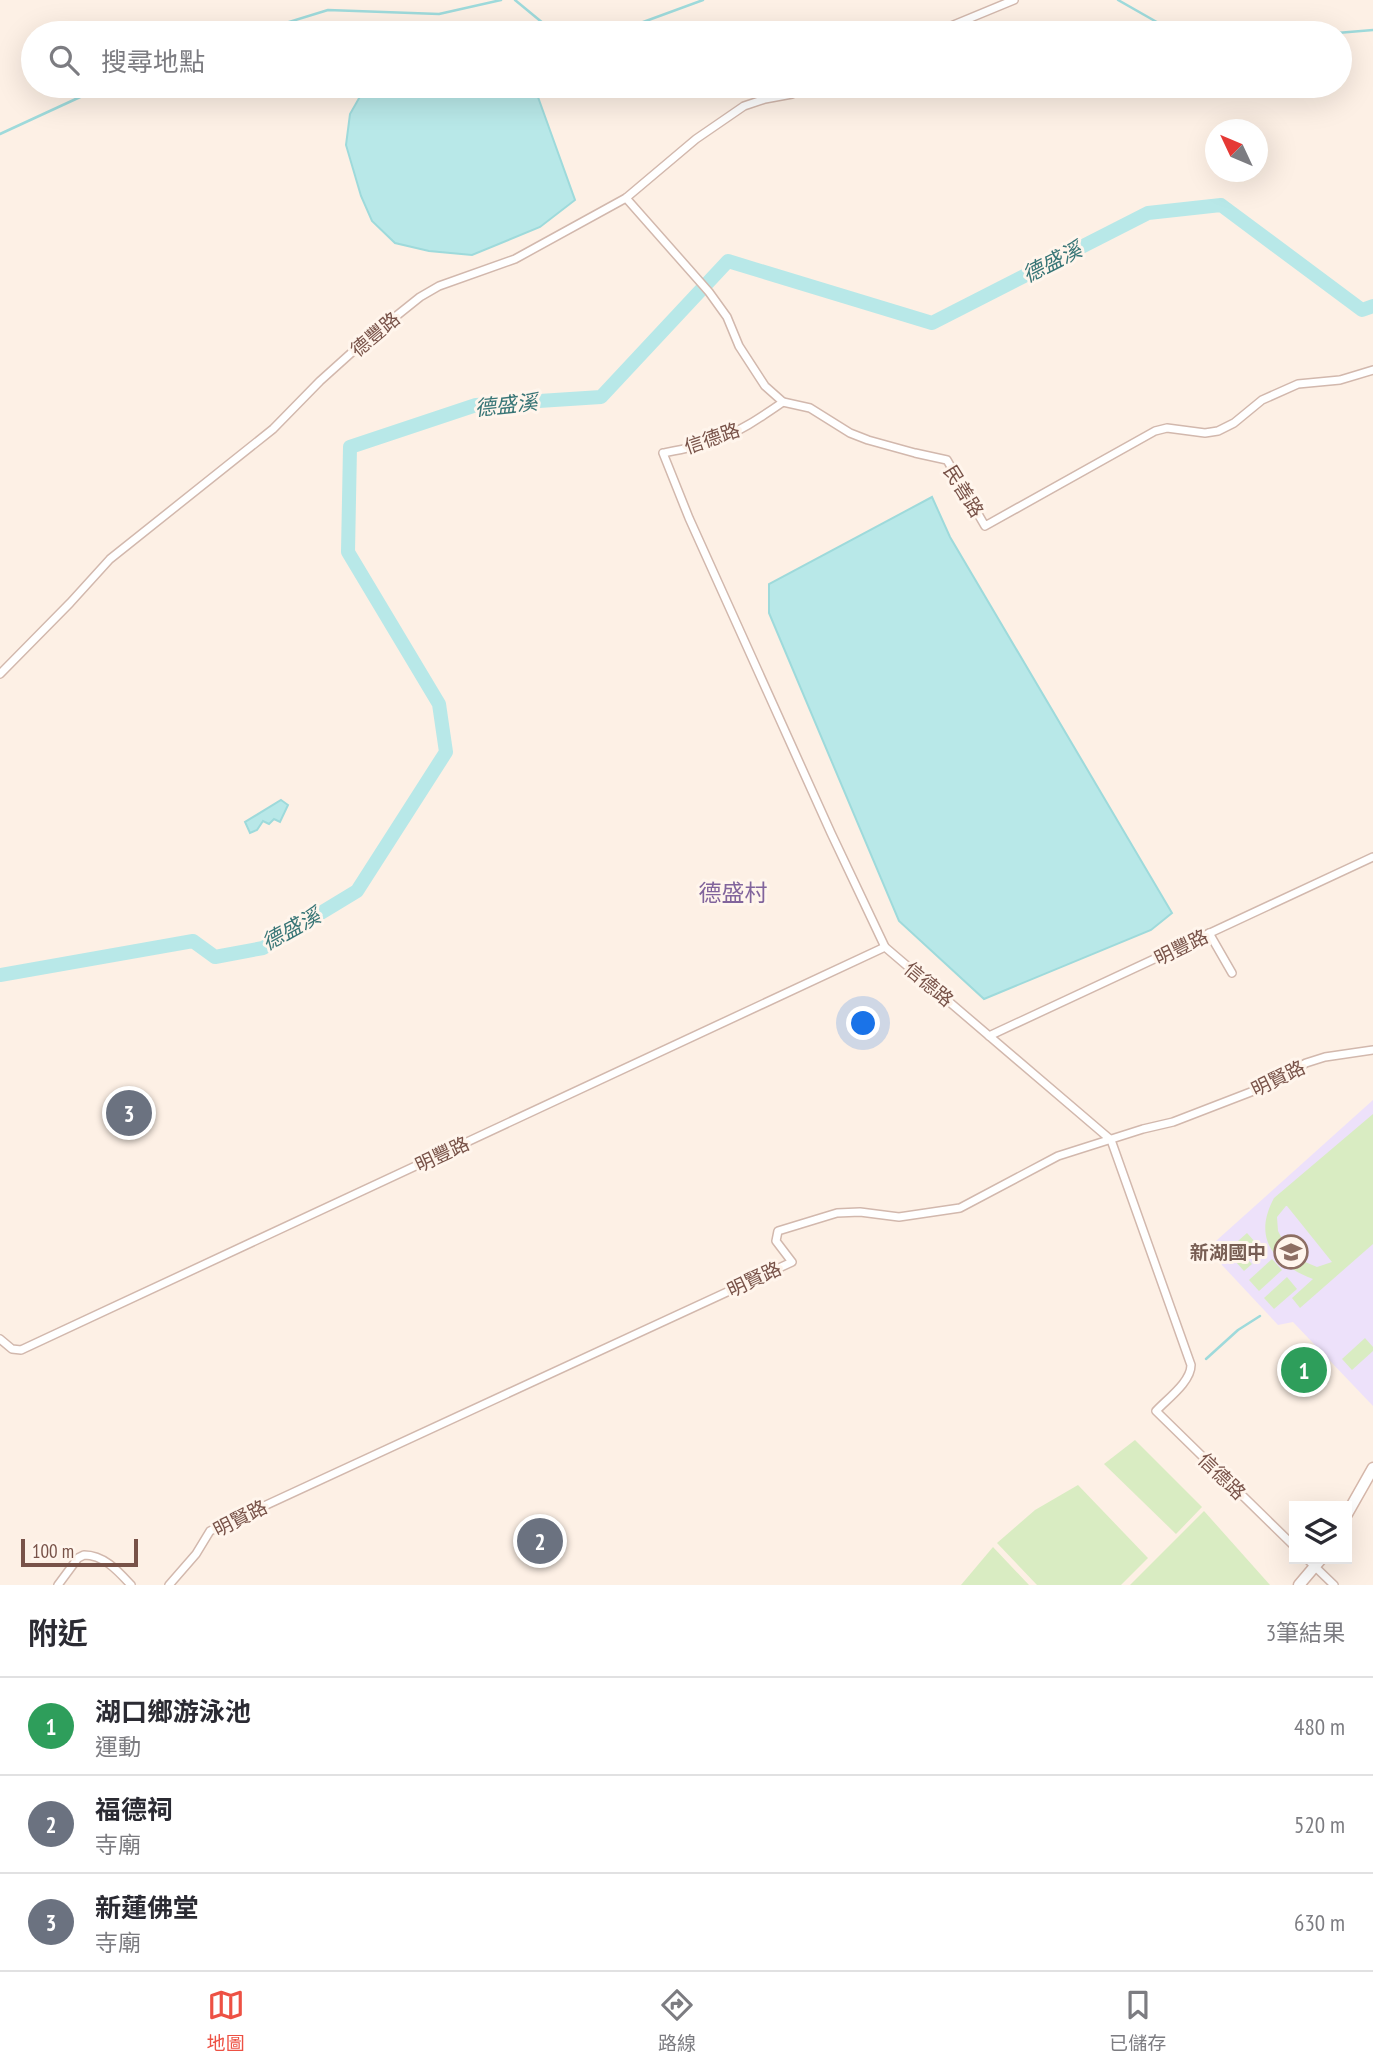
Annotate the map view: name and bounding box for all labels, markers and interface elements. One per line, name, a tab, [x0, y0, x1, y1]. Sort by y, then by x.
search box	[21, 21, 1352, 98]
icon: search	[45, 41, 83, 79]
text: 搜尋地點	[101, 45, 205, 78]
north arrow	[1205, 119, 1268, 182]
water label: 德盛溪	[1018, 234, 1089, 288]
street label: 德豐路	[345, 306, 405, 362]
water label: 德盛溪	[473, 388, 542, 422]
street label: 信德路	[681, 417, 743, 459]
street label: 民善路	[939, 460, 989, 522]
district label: 德盛村	[699, 878, 768, 907]
water label: 德盛溪	[257, 900, 328, 956]
street label: 明豐路	[1150, 924, 1212, 970]
street label: 信德路	[899, 956, 959, 1012]
your location	[846, 1006, 880, 1040]
street label: 明賢路	[1247, 1055, 1309, 1101]
pin: 3	[106, 1087, 152, 1139]
street label: 明豐路	[411, 1131, 473, 1177]
school or university icon: 新湖國中	[1272, 1233, 1310, 1271]
place label: 新湖國中	[1190, 1240, 1266, 1264]
street label: 明賢路	[723, 1256, 785, 1302]
pin: 1	[1281, 1344, 1327, 1396]
street label: 信德路	[1193, 1448, 1251, 1504]
street label: 明賢路	[209, 1494, 271, 1542]
map controls	[1289, 1501, 1352, 1564]
button: layers	[1289, 1501, 1352, 1564]
pin: 2	[517, 1515, 563, 1567]
scale bar	[21, 1536, 138, 1568]
text: 100 m	[32, 1539, 74, 1563]
text: 附近	[28, 1613, 88, 1652]
text: 3筆結果	[1266, 1618, 1345, 1647]
text: 湖口鄉游泳池	[95, 1695, 251, 1728]
text: 1	[46, 1712, 57, 1741]
text: 480 m	[1294, 1712, 1345, 1741]
text: 運動	[95, 1732, 141, 1761]
text: 福德祠	[95, 1793, 173, 1826]
text: 2	[46, 1810, 57, 1839]
text: 520 m	[1294, 1810, 1345, 1839]
text: 寺廟	[95, 1830, 141, 1859]
text: 新蓮佛堂	[95, 1891, 199, 1924]
text: 3	[46, 1908, 57, 1937]
text: 630 m	[1294, 1908, 1345, 1937]
text: 寺廟	[95, 1928, 141, 1957]
tab: 地圖	[207, 1986, 245, 2055]
tab: 路線	[658, 1986, 696, 2055]
tab: 已儲存	[1109, 1986, 1166, 2055]

